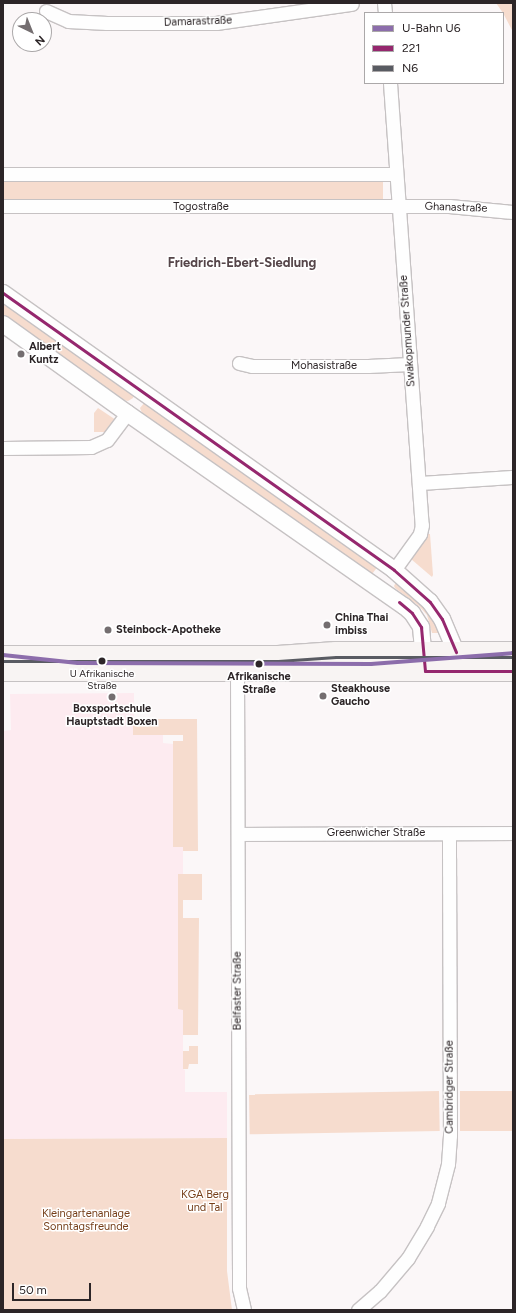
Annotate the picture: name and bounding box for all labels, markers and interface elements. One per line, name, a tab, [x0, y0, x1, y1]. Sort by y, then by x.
north arrow	[12, 12, 52, 52]
legend	[364, 12, 504, 84]
street label: Damarastraße	[164, 14, 232, 30]
text: U-Bahn U6	[402, 21, 461, 35]
text: N	[32, 33, 47, 48]
text: 221	[402, 41, 420, 55]
text: N6	[402, 61, 418, 75]
street label: Togostraße	[173, 200, 229, 214]
street label: Ghanastraße	[424, 200, 488, 216]
district label: Friedrich-Ebert-Siedlung	[168, 255, 316, 271]
street label: Swakopmunder Straße	[398, 275, 418, 387]
place label: Albert Kuntz	[29, 341, 61, 367]
marker: Albert Kuntz	[16, 349, 26, 359]
street label: Mohasistraße	[291, 359, 357, 373]
place label: China Thai imbiss	[335, 612, 388, 638]
marker: China Thai imbiss	[322, 620, 332, 630]
place label: Steinbock-Apotheke	[116, 623, 221, 637]
marker: Steinbock-Apotheke	[103, 625, 113, 635]
marker: U Afrikanische Straße	[97, 656, 107, 666]
marker: Afrikanische Straße	[253, 658, 265, 670]
place label: U Afrikanische Straße	[70, 667, 134, 690]
place label: Afrikanische Straße	[227, 671, 291, 697]
place label: Steakhouse Gaucho	[331, 683, 390, 709]
marker: Steakhouse Gaucho	[318, 691, 328, 701]
marker: Boxsportschule Hauptstadt Boxen	[107, 692, 117, 702]
place label: Boxsportschule Hauptstadt Boxen	[66, 703, 158, 729]
street label: Greenwicher Straße	[327, 826, 425, 840]
street label: Belfaster Straße	[231, 952, 245, 1030]
street label: Cambridger Straße	[443, 1040, 457, 1134]
park label: KGA Berg und Tal	[181, 1189, 229, 1215]
park label: Kleingartenanlage Sonntagsfreunde	[42, 1208, 130, 1234]
scale bar	[14, 1275, 93, 1301]
text: 50 m	[19, 1283, 47, 1297]

